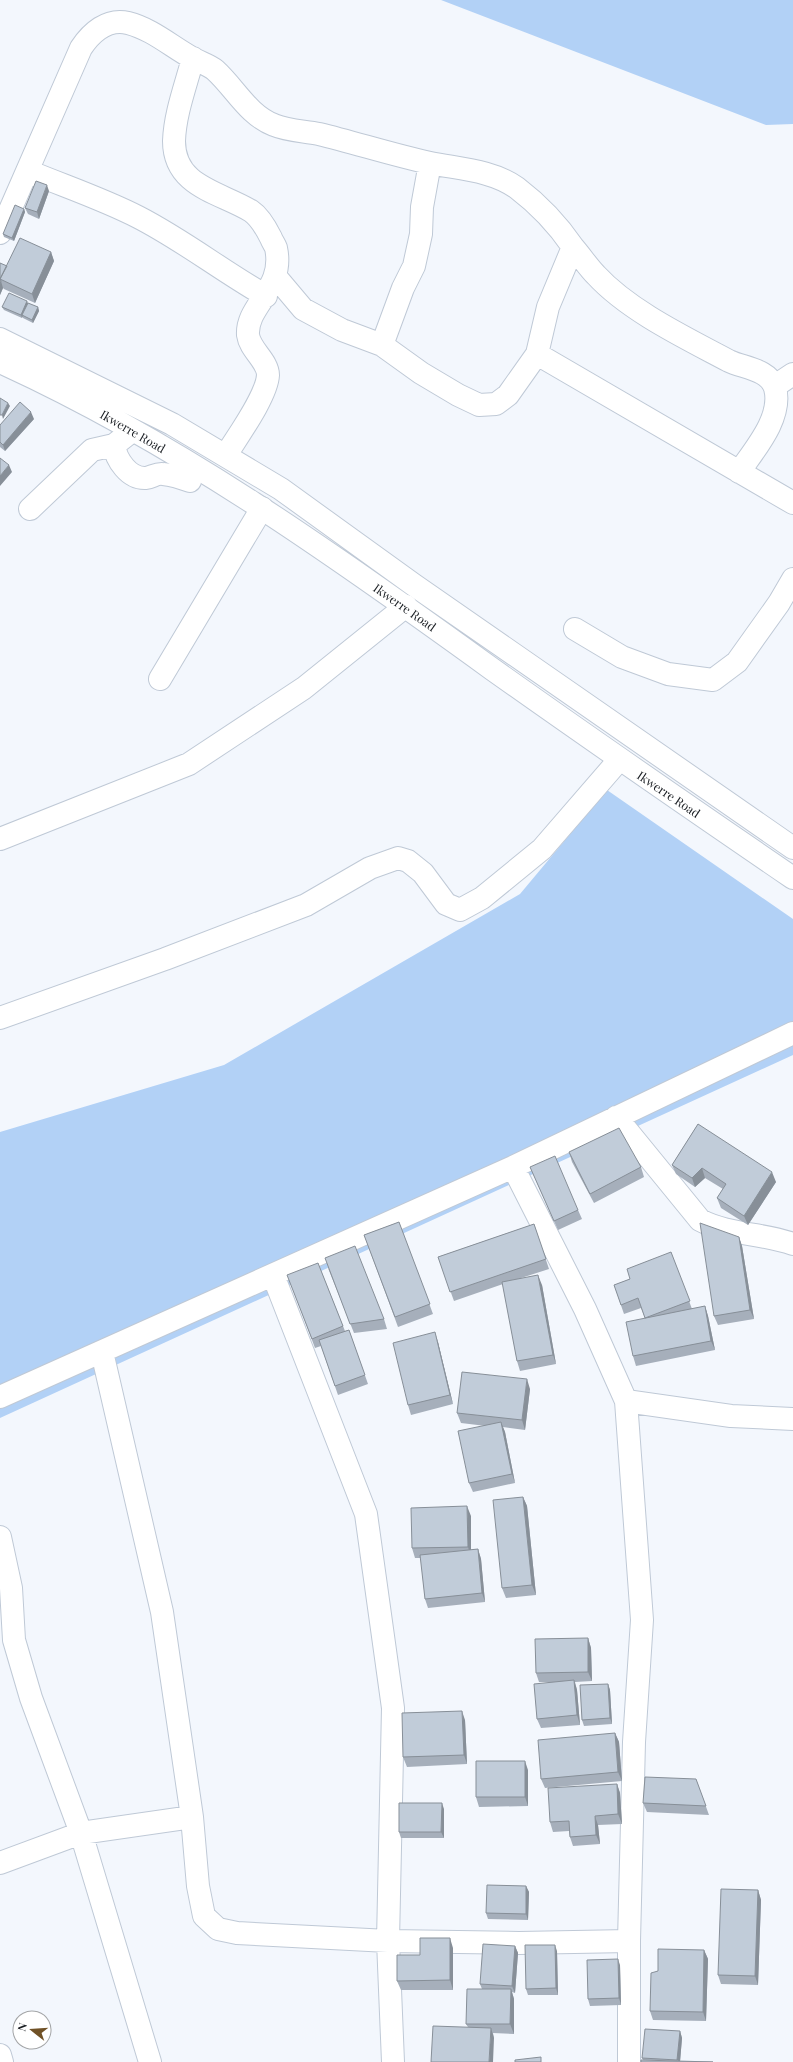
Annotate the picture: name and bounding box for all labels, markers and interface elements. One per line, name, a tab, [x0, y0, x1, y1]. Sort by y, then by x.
street label: Ikwerre Road	[98, 406, 168, 456]
street label: Ikwerre Road	[371, 580, 439, 634]
street label: Ikwerre Road	[634, 767, 704, 821]
north arrow	[12, 2010, 52, 2050]
text: N	[14, 2021, 30, 2033]

